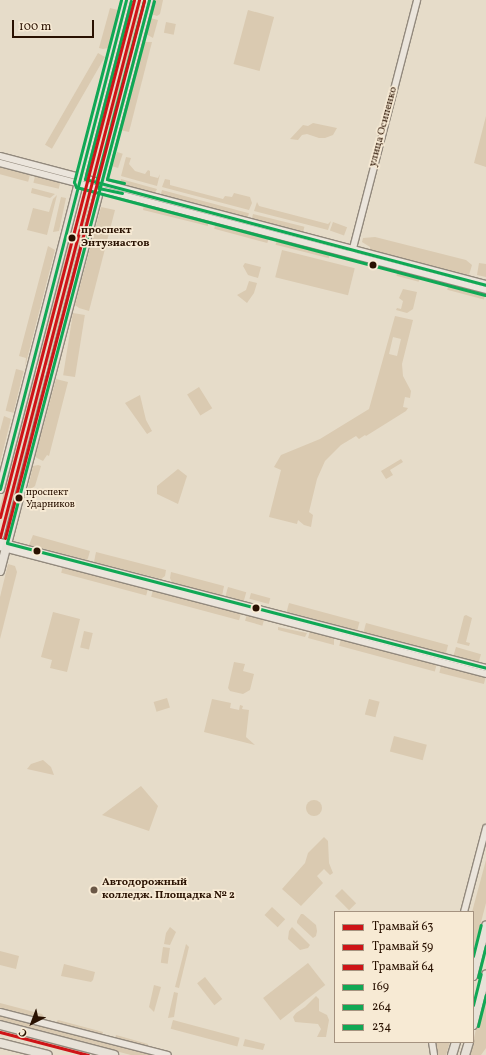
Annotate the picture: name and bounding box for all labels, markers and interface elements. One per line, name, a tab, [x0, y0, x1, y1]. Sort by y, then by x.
scale bar	[14, 12, 96, 38]
text: 100 m	[19, 19, 51, 35]
street label: улица Осипенко	[367, 86, 401, 168]
place label: проспект Энтузиастов	[81, 225, 149, 251]
marker: проспект Энтузиастов	[66, 232, 78, 244]
unlabelled marker	[368, 260, 378, 270]
place label: проспект Ударников	[26, 486, 75, 510]
marker: проспект Ударников	[14, 493, 24, 503]
unlabelled marker	[32, 546, 42, 556]
unlabelled marker	[251, 603, 261, 613]
place label: Автодорожный колледж. Площадка № 2	[102, 877, 235, 903]
marker: Автодорожный колледж. Площадка № 2	[89, 885, 99, 895]
legend	[334, 911, 474, 1043]
text: Трамвай 63	[372, 919, 433, 935]
text: Трамвай 59	[372, 939, 433, 955]
text: Трамвай 64	[372, 959, 434, 975]
text: 169	[372, 979, 389, 995]
text: 264	[372, 999, 391, 1015]
north arrow	[12, 1003, 52, 1043]
text: 234	[372, 1019, 391, 1035]
text: С	[16, 1024, 31, 1040]

